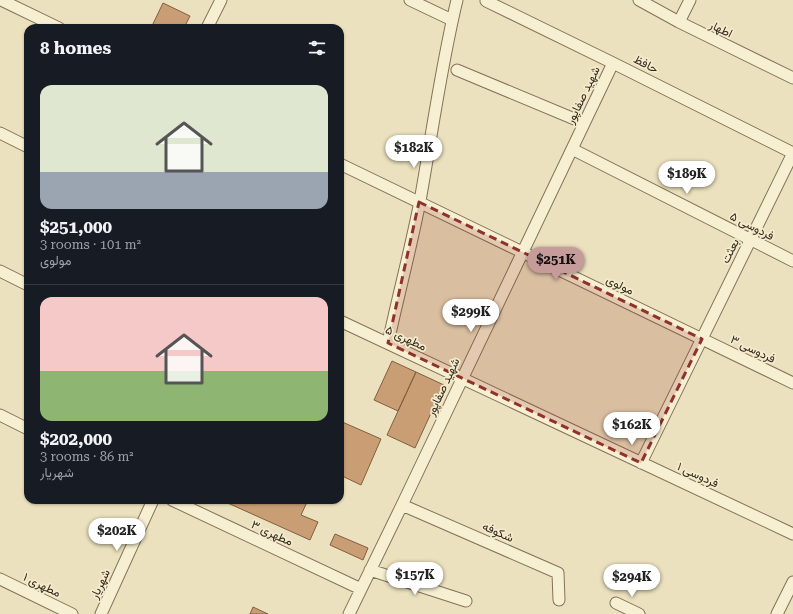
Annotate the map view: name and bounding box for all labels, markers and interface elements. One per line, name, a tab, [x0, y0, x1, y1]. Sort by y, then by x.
street label: اطهار	[706, 17, 735, 41]
icon: filters	[306, 37, 328, 59]
text: 8 homes	[40, 38, 111, 58]
street label: حافظ	[631, 52, 661, 76]
street label: شهید صفاپور	[563, 64, 604, 127]
icon: home	[148, 111, 220, 183]
pin: $182K	[386, 135, 442, 169]
text: $182K	[394, 140, 434, 155]
pin: $189K	[659, 161, 715, 195]
text: $189K	[667, 166, 707, 181]
street label: فردوسی ۵	[727, 209, 776, 244]
text: $251,000	[40, 217, 112, 237]
street label: بعثت	[718, 236, 742, 266]
text: 3 rooms · 101 m²	[40, 237, 141, 252]
pin: $251K	[528, 247, 584, 281]
text: $251K	[536, 252, 576, 267]
text: مولوی	[40, 253, 71, 268]
street label: مولوی	[603, 272, 636, 299]
pin: $299K	[443, 299, 499, 333]
text: $299K	[451, 304, 491, 319]
street label: مطهری ۵	[383, 322, 429, 354]
icon: home	[148, 323, 220, 395]
street label: فردوسی ۳	[728, 332, 778, 367]
street label: شهید صفاپور	[423, 356, 463, 419]
pin: $162K	[604, 412, 660, 446]
text: $162K	[612, 417, 652, 432]
text: $202,000	[40, 429, 112, 449]
text: 3 rooms · 86 m²	[40, 449, 134, 464]
street label: فردوسی ۱	[675, 459, 721, 492]
text: شهریار	[40, 465, 74, 480]
street label: مطهری ۳	[248, 517, 295, 550]
pin: $202K	[89, 518, 145, 552]
street label: شکوفه	[480, 519, 516, 546]
text: $202K	[97, 523, 137, 538]
pin: $157K	[387, 562, 443, 596]
pin: $294K	[604, 564, 660, 598]
street label: شهریار	[87, 567, 114, 602]
text: $157K	[395, 567, 435, 582]
text: $294K	[612, 569, 652, 584]
street label: مطهری ۱	[20, 570, 63, 601]

